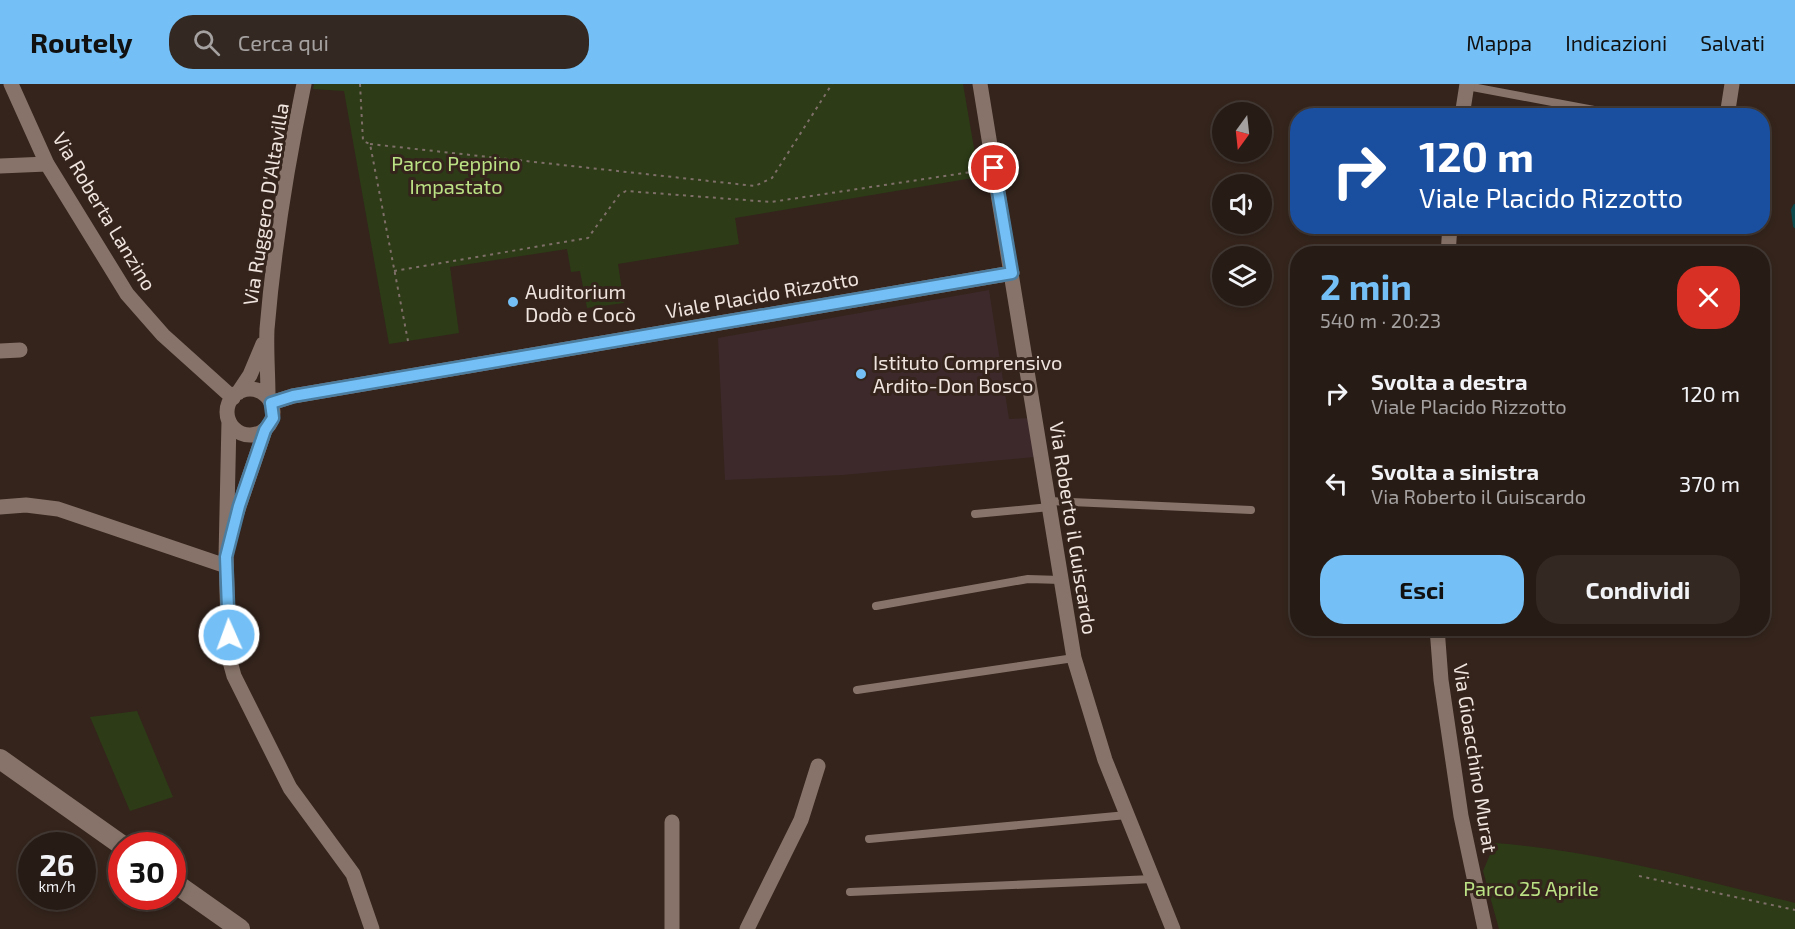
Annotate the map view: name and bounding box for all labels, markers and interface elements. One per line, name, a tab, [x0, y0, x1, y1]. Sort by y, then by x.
search box	[169, 15, 589, 69]
text: Routely	[30, 25, 133, 59]
icon: search	[190, 26, 223, 59]
text: Cerca qui	[238, 29, 329, 55]
text: Mappa	[1466, 30, 1532, 55]
text: Indicazioni	[1565, 30, 1667, 55]
text: Salvati	[1700, 30, 1765, 55]
street label: Via Ruggero D'Altavilla	[237, 101, 293, 307]
north arrow	[1212, 102, 1272, 162]
map controls	[1212, 102, 1272, 306]
street label: Via Roberta Lanzino	[48, 127, 162, 295]
text: 120 m	[1419, 130, 1534, 180]
icon: right	[1320, 132, 1398, 210]
pin	[968, 142, 1019, 193]
park label: Parco Peppino Impastato	[391, 151, 521, 198]
icon: arrive	[977, 151, 1010, 184]
button: sound	[1212, 174, 1272, 234]
text: Viale Placido Rizzotto	[1419, 181, 1683, 213]
button: layers	[1212, 246, 1272, 306]
text: 2 min	[1320, 264, 1412, 307]
street label: Viale Placido Rizzotto	[664, 265, 860, 323]
button: close	[1677, 266, 1740, 329]
place label: Auditorium Dodò e Cocò	[525, 279, 636, 326]
marker: Auditorium Dodò e Cocò	[506, 295, 520, 309]
text: 540 m · 20:23	[1320, 308, 1441, 332]
place label: Istituto Comprensivo Ardito-Don Bosco	[873, 350, 1062, 397]
marker: Istituto Comprensivo Ardito-Don Bosco	[854, 367, 868, 381]
text: Svolta a destra	[1371, 368, 1528, 394]
icon: right	[1320, 377, 1353, 410]
text: 120 m	[1681, 380, 1740, 406]
text: Viale Placido Rizzotto	[1371, 394, 1567, 418]
street label: Via Roberto il Guiscardo	[1045, 420, 1103, 636]
text: Svolta a sinistra	[1371, 458, 1539, 484]
icon: left	[1320, 467, 1353, 500]
text: 370 m	[1679, 470, 1740, 496]
text: Via Roberto il Guiscardo	[1371, 484, 1586, 508]
button: Esci	[1320, 555, 1524, 624]
button: Condividi	[1536, 555, 1740, 624]
position arrow	[197, 603, 261, 667]
street label: Via Gioacchino Murat	[1449, 662, 1503, 855]
speed limit sign: 30	[108, 832, 186, 910]
text: 26	[39, 846, 75, 882]
park label: Parco 25 Aprile	[1463, 876, 1599, 900]
text: km/h	[38, 877, 76, 895]

